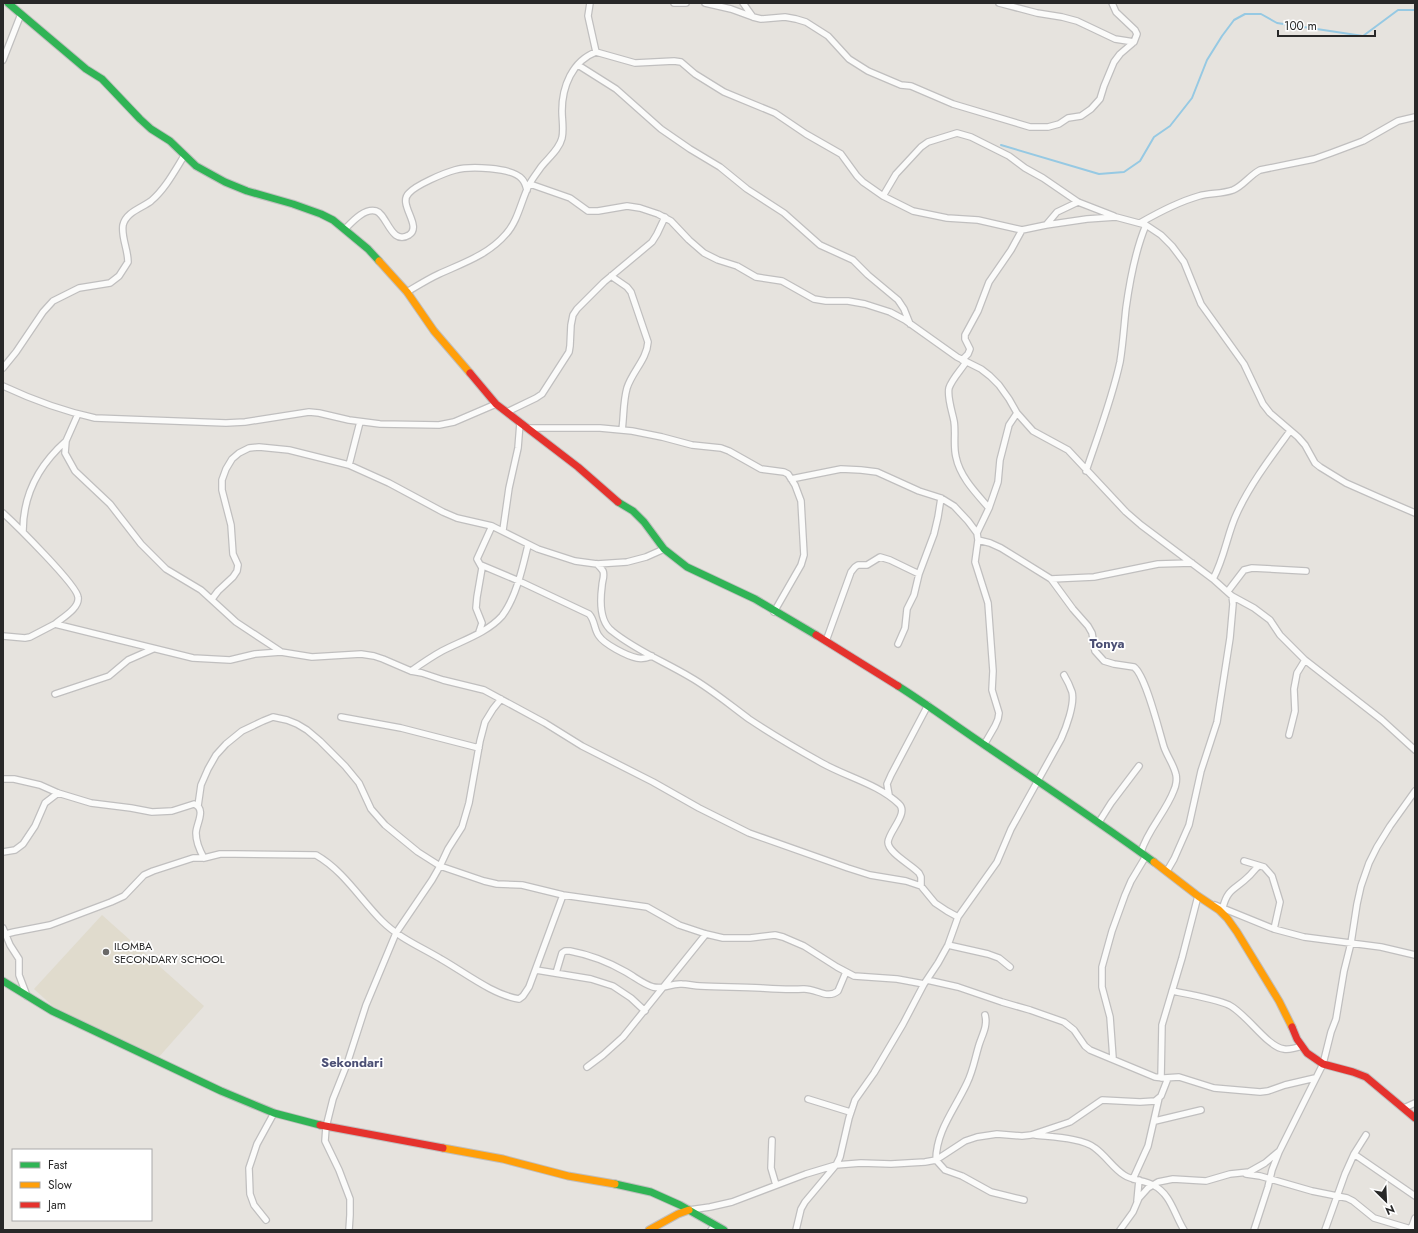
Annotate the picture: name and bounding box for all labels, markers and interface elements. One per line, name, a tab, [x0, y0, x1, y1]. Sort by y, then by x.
scale bar	[1278, 12, 1375, 38]
text: 100 m	[1284, 17, 1317, 35]
district label: Tonya	[1090, 634, 1124, 653]
place label: ILOMBA SECONDARY SCHOOL	[114, 938, 225, 967]
marker: ILOMBA SECONDARY SCHOOL	[101, 947, 111, 957]
district label: Sekondari	[321, 1053, 383, 1072]
legend	[12, 1149, 152, 1221]
text: Fast	[48, 1156, 67, 1174]
text: Slow	[48, 1176, 73, 1194]
north arrow	[1366, 1181, 1406, 1221]
text: Jam	[46, 1196, 66, 1214]
text: N	[1383, 1201, 1397, 1219]

